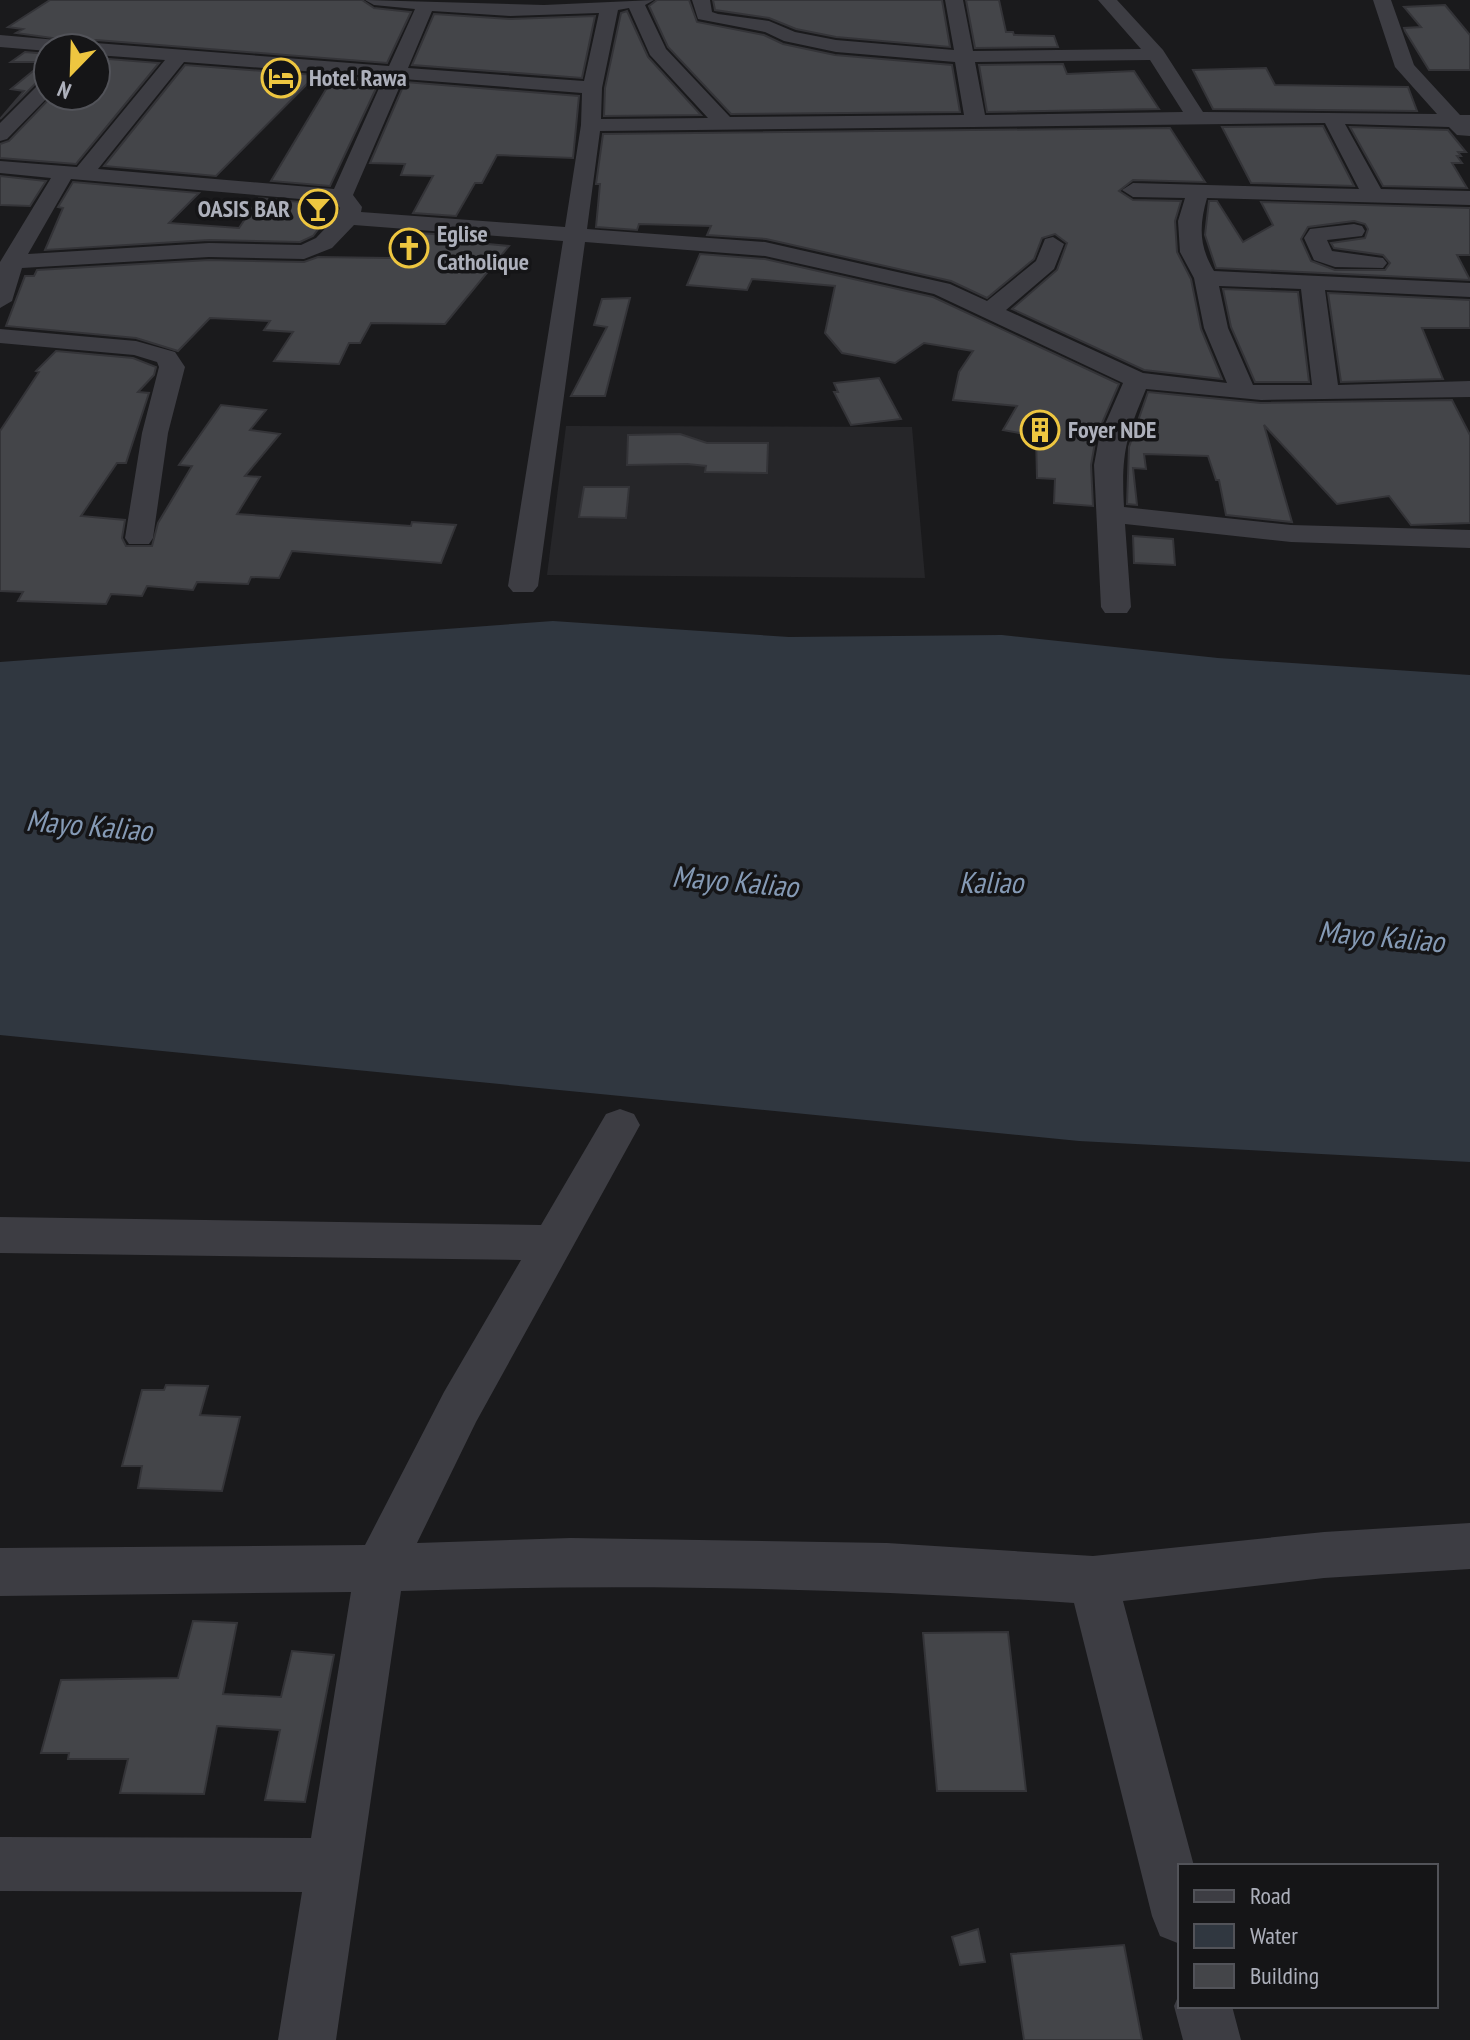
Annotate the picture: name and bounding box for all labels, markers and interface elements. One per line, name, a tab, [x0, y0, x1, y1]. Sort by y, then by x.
north arrow	[32, 32, 112, 112]
hotel icon: Hotel Rawa	[260, 57, 302, 99]
place label: Hotel Rawa	[309, 62, 407, 93]
text: N	[53, 75, 75, 106]
bar icon: OASIS BAR	[297, 188, 339, 230]
place label: OASIS BAR	[198, 193, 290, 224]
place label: Eglise Catholique	[437, 218, 529, 277]
church icon: Eglise Catholique	[388, 227, 430, 269]
building icon: Foyer NDE	[1019, 409, 1061, 451]
place label: Foyer NDE	[1068, 414, 1156, 445]
water label: Mayo Kaliao	[24, 800, 156, 850]
water label: Mayo Kaliao	[670, 856, 802, 906]
water label: Kaliao	[959, 862, 1025, 901]
water label: Mayo Kaliao	[1316, 911, 1448, 961]
legend	[1178, 1864, 1438, 2008]
text: Road	[1250, 1880, 1291, 1911]
text: Water	[1250, 1920, 1298, 1951]
text: Building	[1250, 1960, 1319, 1991]

